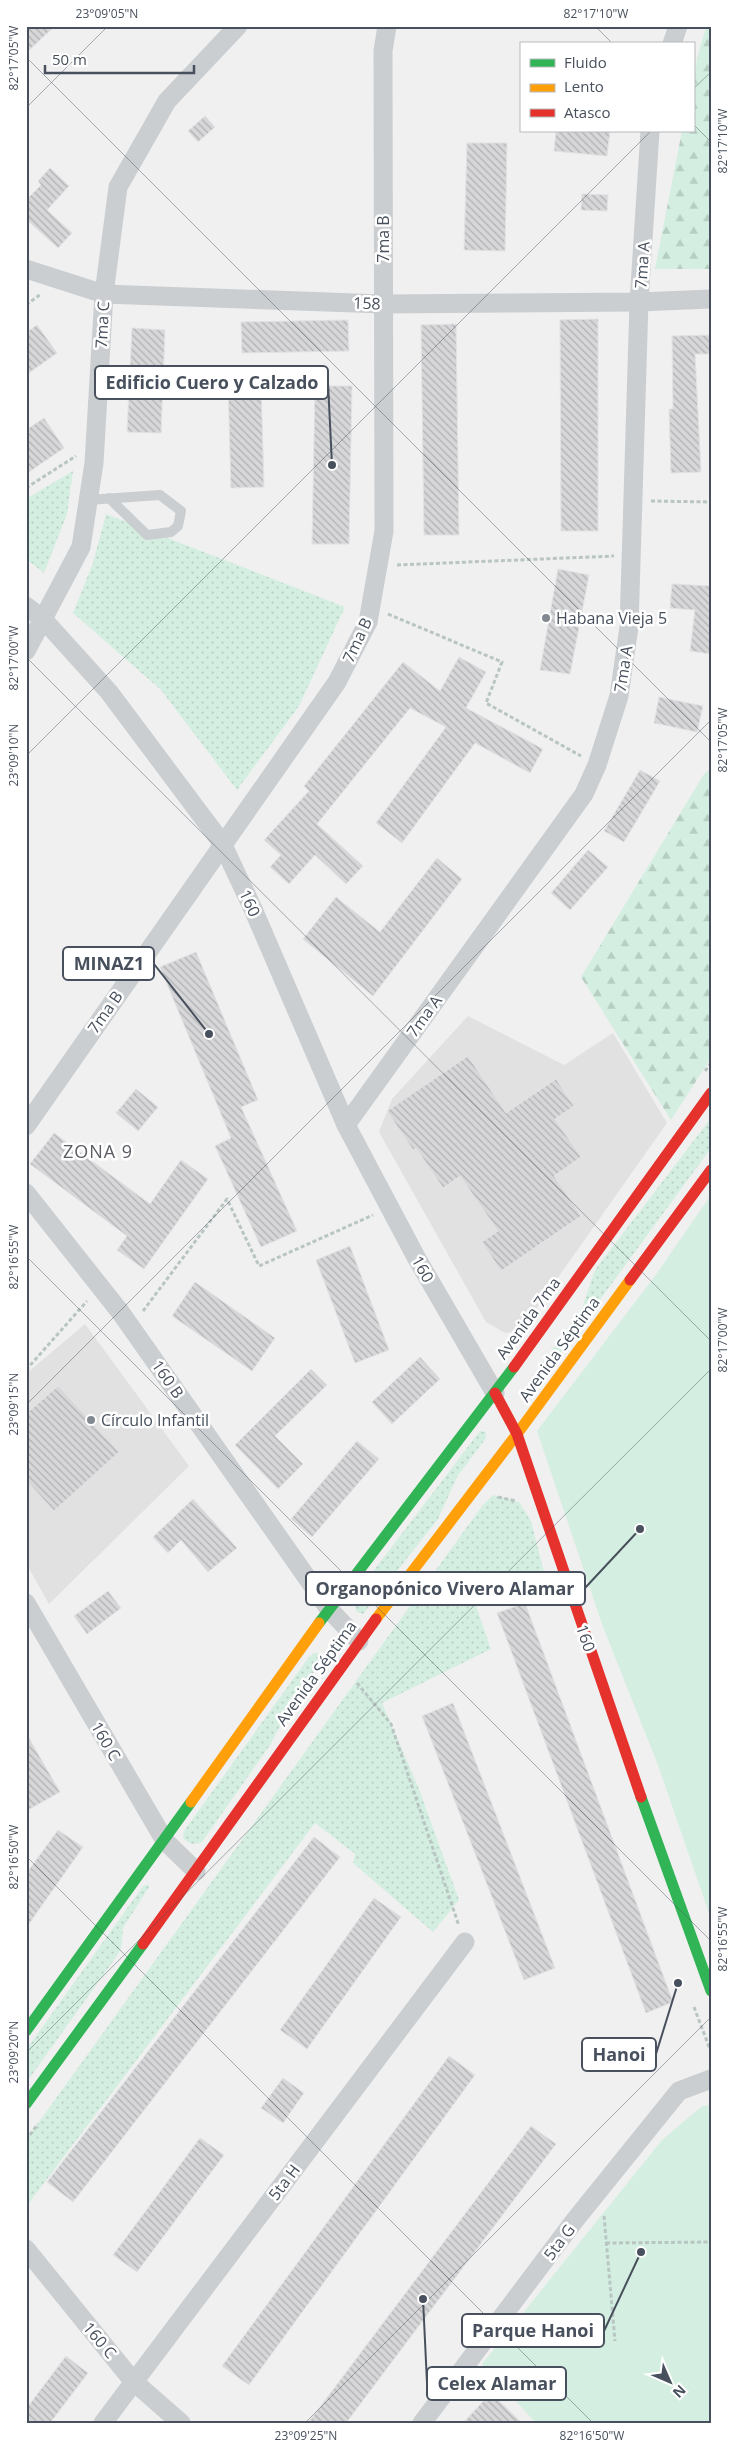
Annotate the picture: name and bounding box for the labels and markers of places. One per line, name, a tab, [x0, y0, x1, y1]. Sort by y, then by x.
callout: Edificio Cuero y Calzado	[95, 366, 328, 399]
place label: Habana Vieja 5	[556, 607, 667, 629]
marker: Habana Vieja 5	[540, 612, 552, 624]
callout: MINAZ1	[63, 947, 154, 980]
place label: Círculo Infantil	[101, 1409, 209, 1431]
marker: Círculo Infantil	[85, 1414, 97, 1426]
callout: Organopónico Vivero Alamar	[306, 1572, 585, 1605]
callout: Hanoi	[582, 2038, 656, 2071]
callout: Parque Hanoi	[462, 2314, 604, 2347]
callout: Celex Alamar	[427, 2367, 566, 2400]

